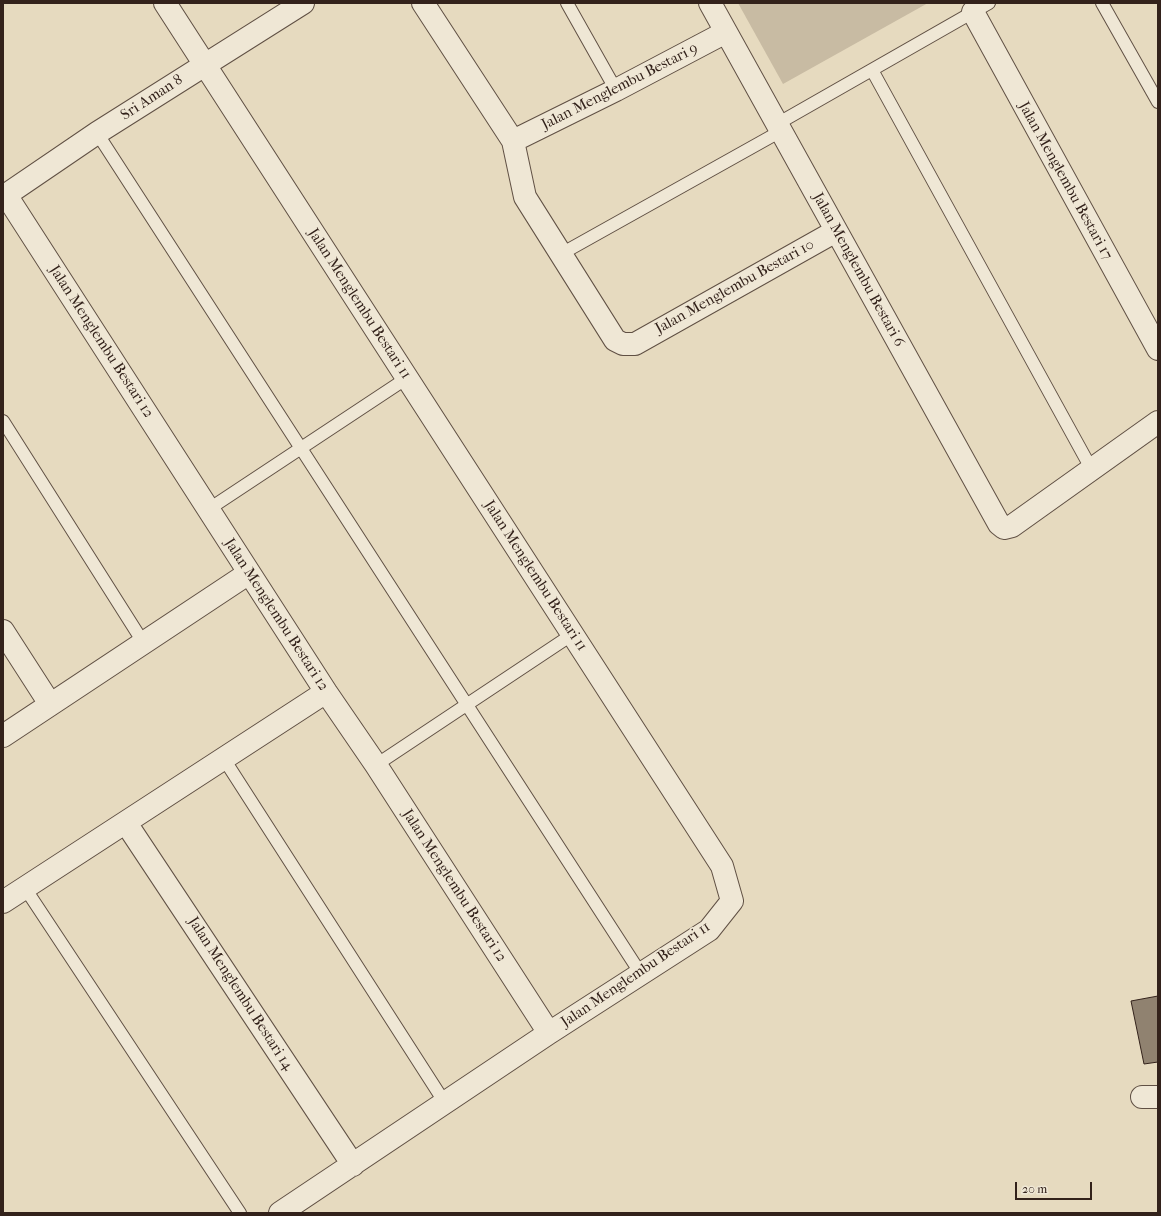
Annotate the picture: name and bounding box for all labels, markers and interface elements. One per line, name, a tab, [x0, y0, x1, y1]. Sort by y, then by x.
street label: Jalan Menglembu Bestari 9	[539, 40, 701, 134]
street label: Sri Aman 8	[118, 71, 186, 125]
street label: Jalan Menglembu Bestari 17	[1014, 99, 1116, 263]
street label: Jalan Menglembu Bestari 6	[808, 190, 908, 350]
street label: Jalan Menglembu Bestari 11	[304, 225, 414, 383]
street label: Jalan Menglembu Bestari 10	[652, 236, 818, 338]
street label: Jalan Menglembu Bestari 12	[45, 262, 157, 422]
street label: Jalan Menglembu Bestari 11	[480, 497, 590, 655]
street label: Jalan Menglembu Bestari 12	[220, 535, 332, 695]
street label: Jalan Menglembu Bestari 12	[398, 806, 510, 966]
street label: Jalan Menglembu Bestari 14	[184, 914, 296, 1074]
street label: Jalan Menglembu Bestari 11	[558, 918, 714, 1032]
scale bar	[1017, 1174, 1094, 1200]
text: 20 m	[1022, 1182, 1047, 1196]

